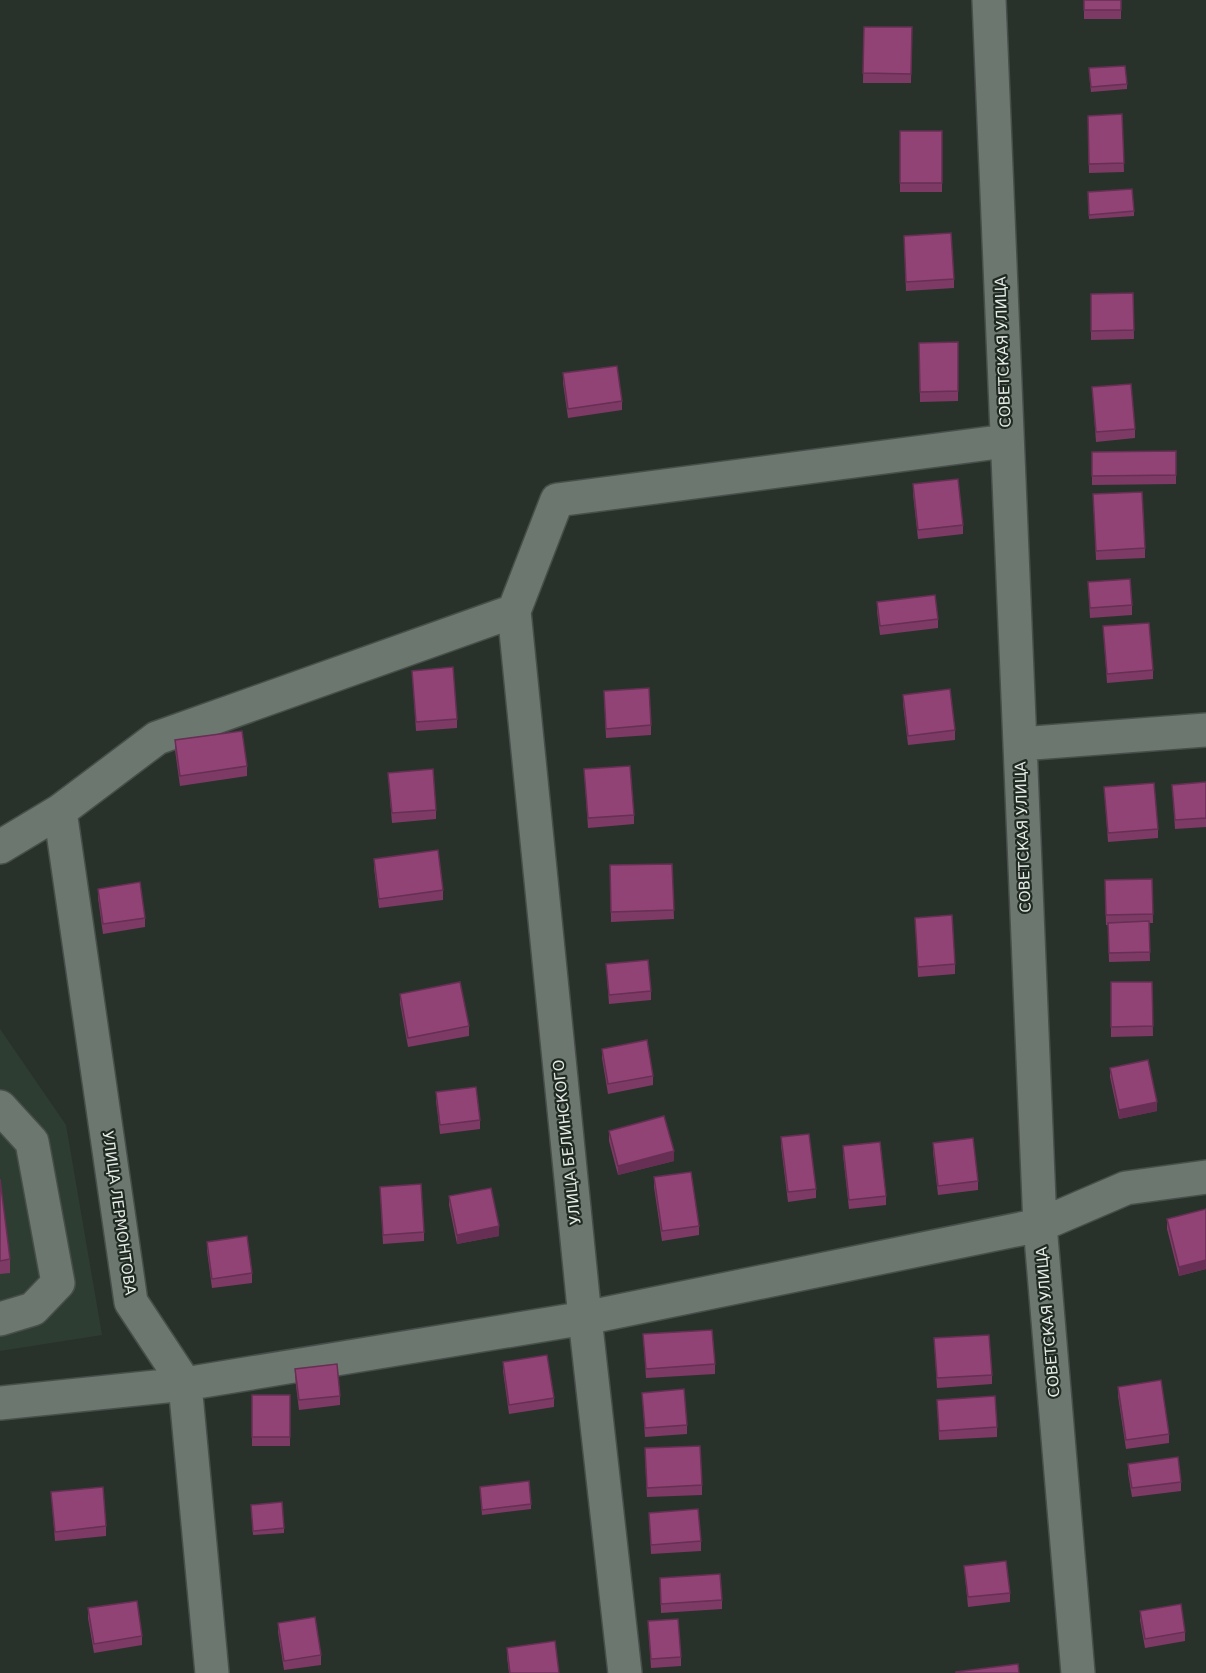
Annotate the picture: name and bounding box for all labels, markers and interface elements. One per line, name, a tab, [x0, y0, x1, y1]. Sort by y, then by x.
street label: СОВЕТСКАЯ УЛИЦА	[991, 275, 1015, 428]
street label: СОВЕТСКАЯ УЛИЦА	[1011, 760, 1035, 913]
street label: УЛИЦА БЕЛИНСКОГО	[549, 1059, 585, 1225]
street label: УЛИЦА ЛЕРМОНТОВА	[99, 1130, 140, 1297]
street label: СОВЕТСКАЯ УЛИЦА	[1032, 1245, 1064, 1398]

